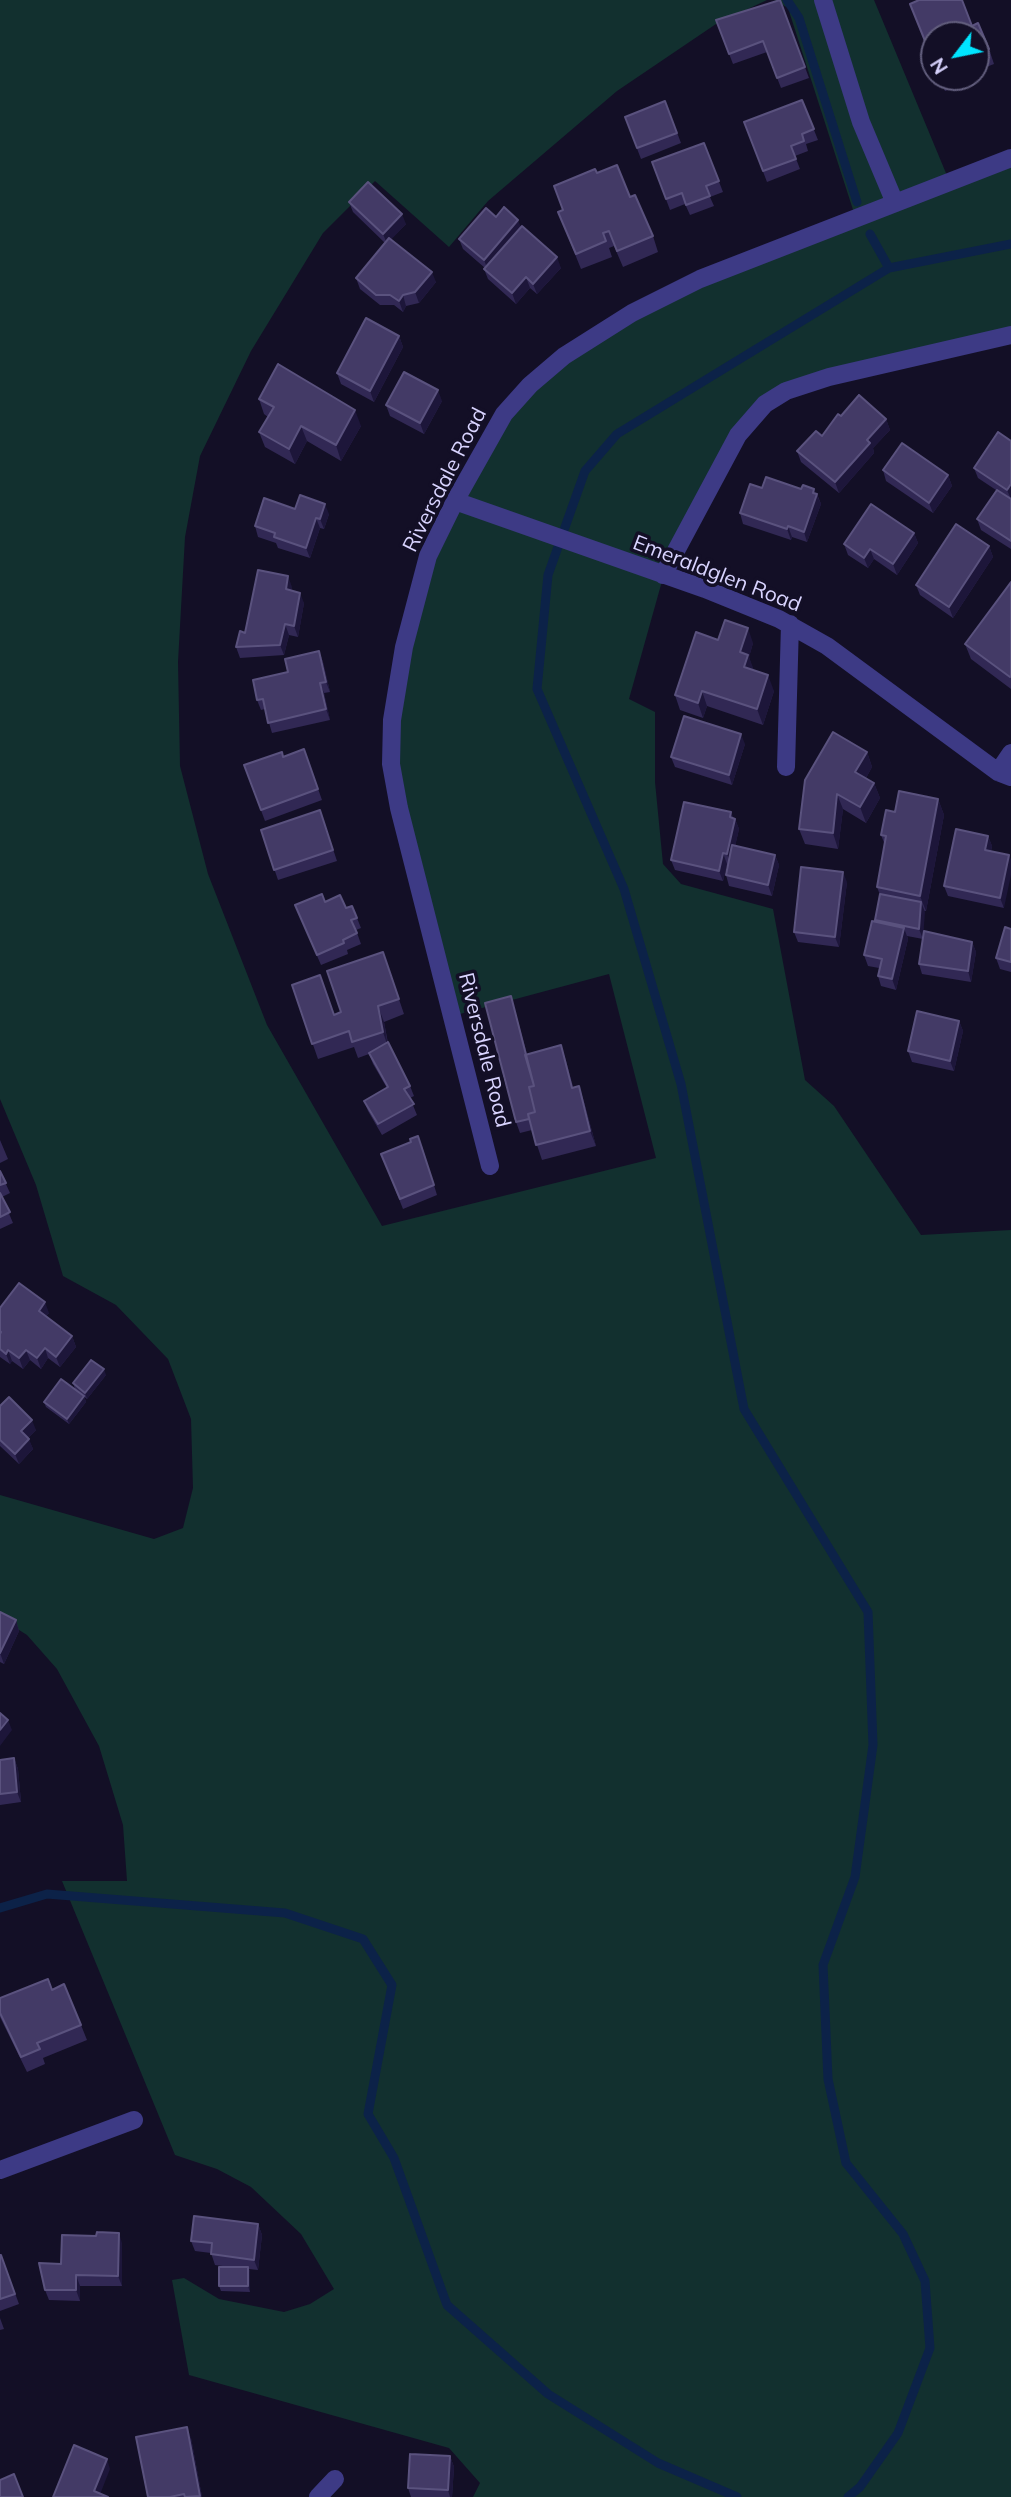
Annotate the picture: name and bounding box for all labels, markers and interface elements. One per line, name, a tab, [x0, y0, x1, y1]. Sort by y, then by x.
north arrow	[920, 21, 990, 91]
text: N	[925, 54, 953, 79]
street label: Riversdale Road	[398, 404, 492, 556]
street label: Emeraldglen Road	[629, 530, 805, 618]
street label: Riversdale Road	[453, 970, 515, 1130]

